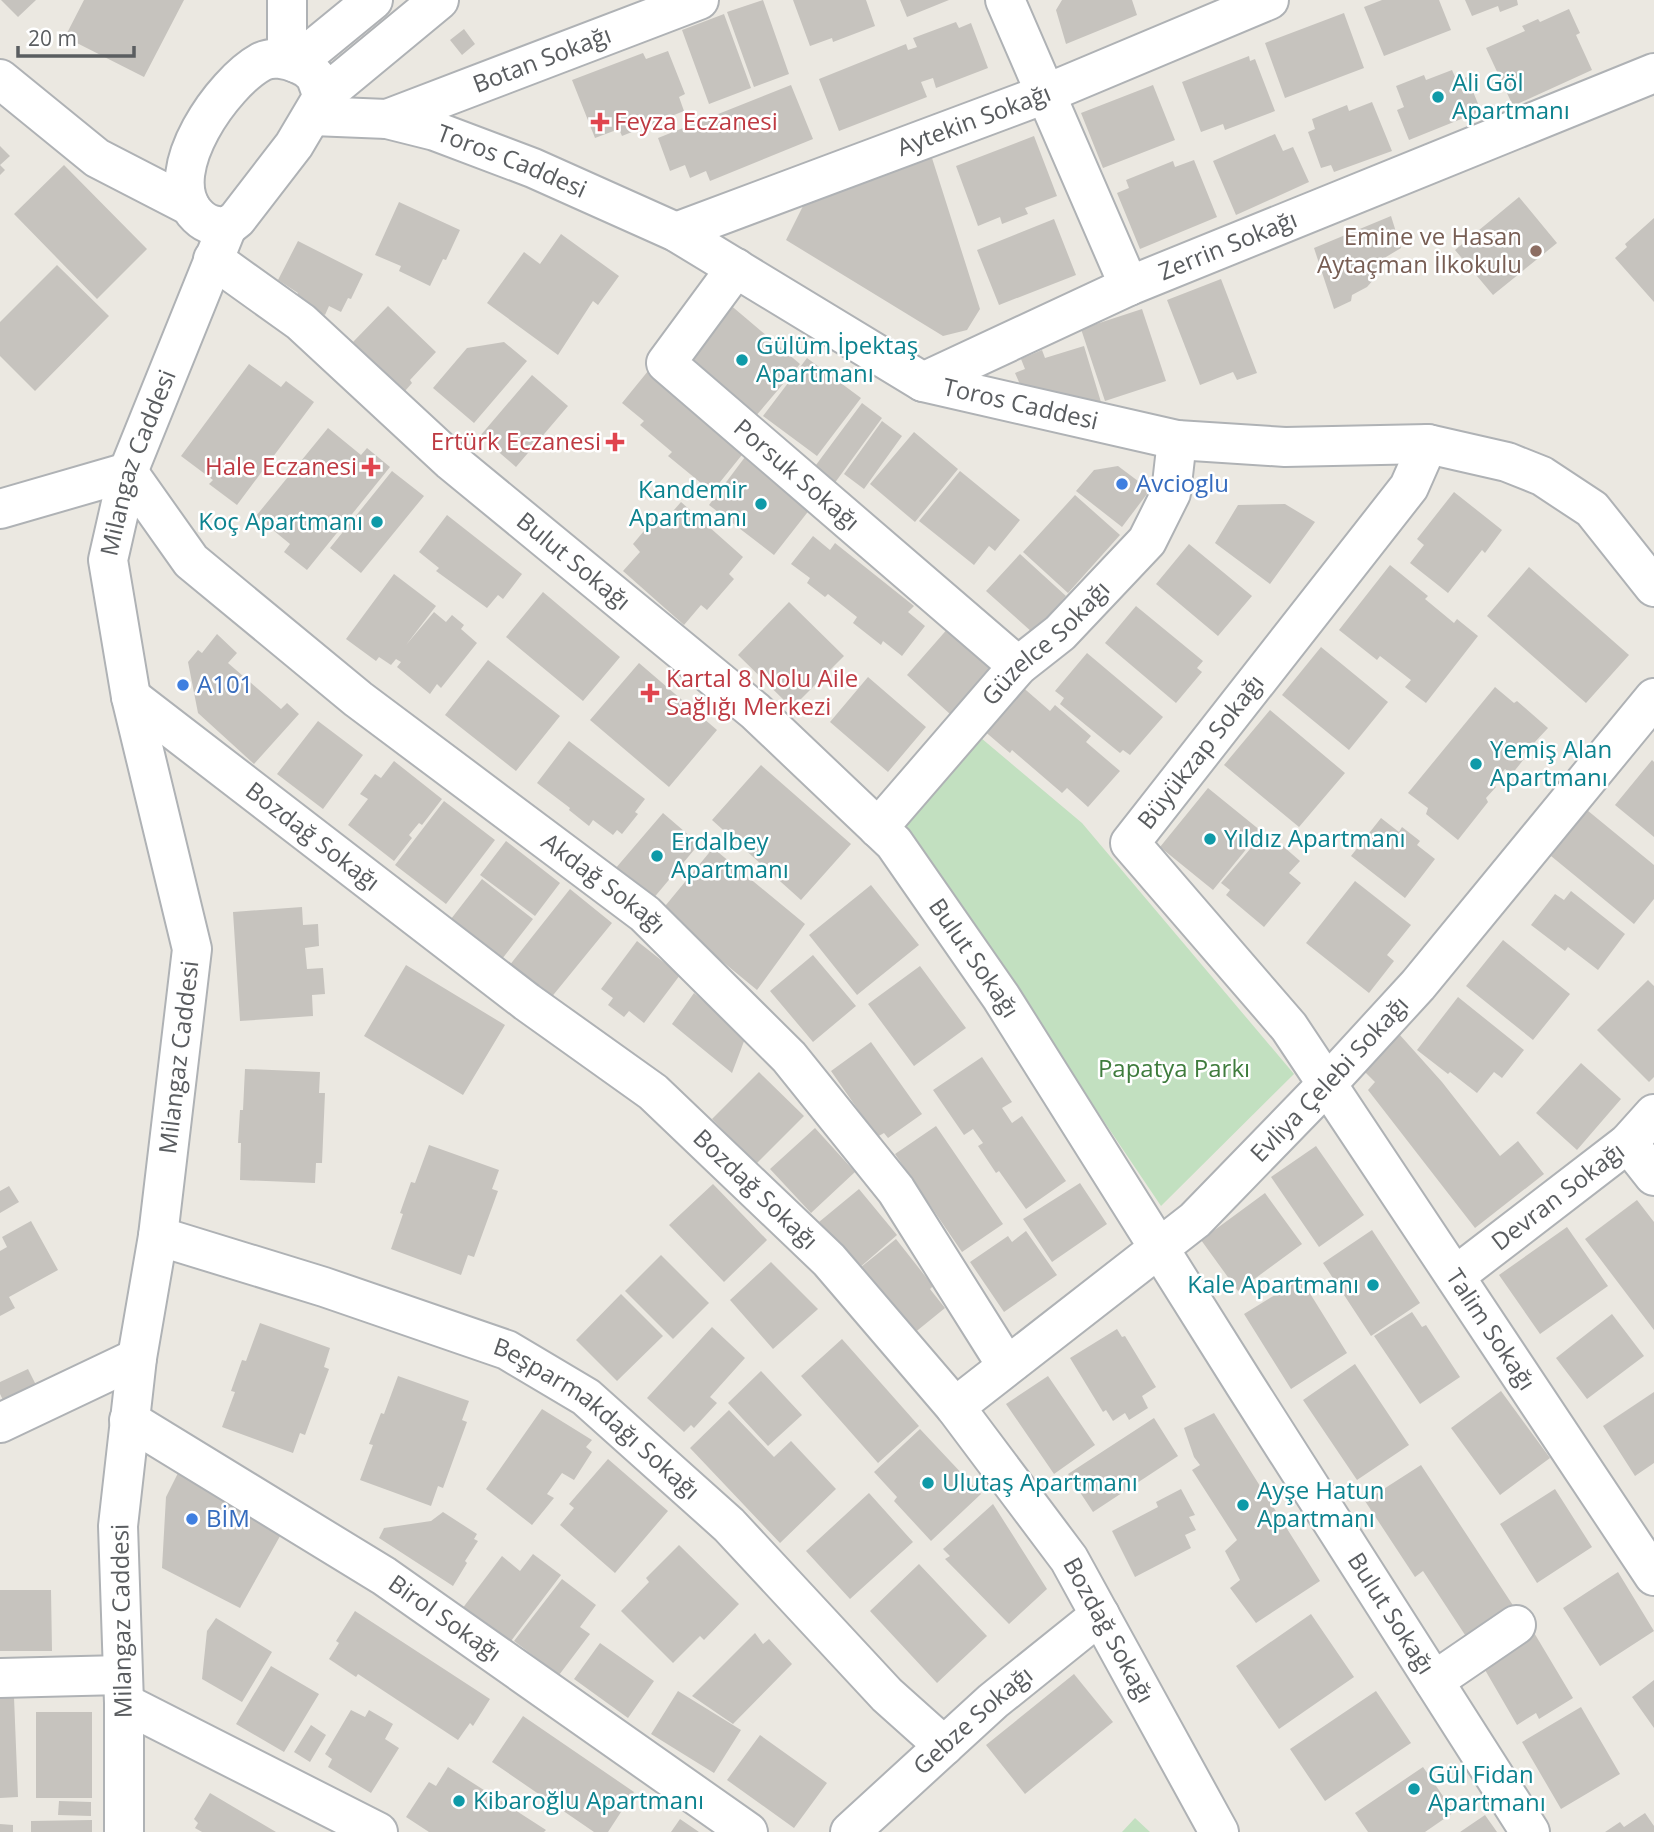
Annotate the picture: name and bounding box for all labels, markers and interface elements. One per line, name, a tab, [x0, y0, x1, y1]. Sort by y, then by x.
scale bar	[18, 14, 133, 58]
street label: Botan Sokağı	[468, 17, 615, 100]
text: 20 m	[28, 24, 77, 52]
place label: Ali Göl Apartmanı	[1452, 65, 1570, 126]
street label: Aytekin Sokağı	[892, 76, 1055, 163]
marker: Ali Göl Apartmanı	[1430, 89, 1446, 105]
place label: Feyza Eczanesi	[614, 104, 778, 137]
marker: Feyza Eczanesi	[592, 114, 608, 130]
street label: Toros Caddesi	[433, 115, 592, 205]
street label: Zerrin Sokağı	[1153, 202, 1301, 287]
place label: Emine ve Hasan Aytaçman İlkokulu	[1317, 219, 1522, 280]
marker: Emine ve Hasan Aytaçman İlkokulu	[1528, 243, 1544, 259]
place label: Gülüm İpektaş Apartmanı	[756, 328, 918, 389]
marker: Gülüm İpektaş Apartmanı	[734, 352, 750, 368]
street label: Milangaz Caddesi	[91, 364, 183, 559]
street label: Toros Caddesi	[940, 369, 1102, 437]
street label: Porsuk Sokağı	[727, 411, 867, 538]
place label: Ertürk Eczanesi	[431, 424, 601, 457]
marker: Ertürk Eczanesi	[607, 434, 623, 450]
place label: Hale Eczanesi	[205, 449, 357, 482]
marker: Hale Eczanesi	[363, 459, 379, 475]
place label: Avcioglu	[1136, 466, 1229, 499]
place label: Kandemir Apartmanı	[629, 472, 747, 533]
marker: Avcioglu	[1114, 476, 1130, 492]
marker: Kandemir Apartmanı	[753, 496, 769, 512]
place label: Koç Apartmanı	[198, 504, 363, 537]
street label: Bulut Sokağı	[510, 504, 638, 617]
marker: Koç Apartmanı	[369, 514, 385, 530]
street label: Güzelce Sokağı	[973, 573, 1116, 712]
place label: Kartal 8 Nolu Aile Sağlığı Merkezi	[666, 661, 858, 722]
place label: A101	[197, 667, 253, 700]
street label: Büyükzap Sokağı	[1129, 667, 1271, 835]
marker: A101	[175, 677, 191, 693]
marker: Kartal 8 Nolu Aile Sağlığı Merkezi	[640, 683, 660, 703]
place label: Yemiş Alan Apartmanı	[1490, 732, 1612, 793]
marker: Yemiş Alan Apartmanı	[1468, 756, 1484, 772]
street label: Bozdağ Sokağı	[239, 773, 387, 898]
place label: Yıldız Apartmanı	[1224, 821, 1406, 854]
street label: Akdağ Sokağı	[536, 824, 674, 940]
place label: Erdalbey Apartmanı	[671, 824, 789, 885]
marker: Yıldız Apartmanı	[1202, 831, 1218, 847]
marker: Erdalbey Apartmanı	[649, 848, 665, 864]
street label: Bulut Sokağı	[922, 891, 1028, 1023]
street label: Milangaz Caddesi	[150, 959, 206, 1156]
street label: Evliya Çelebi Sokağı	[1242, 988, 1415, 1169]
park label: Papatya Parkı	[1098, 1051, 1250, 1084]
street label: Bozdağ Sokağı	[687, 1121, 826, 1256]
street label: Devran Sokağı	[1484, 1134, 1630, 1257]
street label: Talim Sokağı	[1439, 1262, 1544, 1396]
place label: Kale Apartmanı	[1187, 1267, 1359, 1300]
marker: Kale Apartmanı	[1365, 1277, 1381, 1293]
street label: Beşparmakdağı Sokağı	[489, 1329, 708, 1506]
place label: Ulutaş Apartmanı	[942, 1465, 1138, 1498]
place label: Ayşe Hatun Apartmanı	[1257, 1473, 1384, 1534]
marker: Ulutaş Apartmanı	[920, 1475, 936, 1491]
marker: Ayşe Hatun Apartmanı	[1235, 1497, 1251, 1513]
place label: BİM	[206, 1501, 250, 1534]
marker: BİM	[184, 1511, 200, 1527]
street label: Milangaz Caddesi	[102, 1524, 139, 1719]
street label: Bulut Sokağı	[1341, 1546, 1443, 1680]
street label: Bozdağ Sokağı	[1056, 1551, 1163, 1708]
street label: Birol Sokağı	[382, 1566, 508, 1668]
street label: Gebze Sokağı	[905, 1658, 1039, 1781]
place label: Gül Fidan Apartmanı	[1428, 1757, 1546, 1818]
marker: Gül Fidan Apartmanı	[1406, 1781, 1422, 1797]
place label: Kibaroğlu Apartmanı	[473, 1783, 704, 1816]
marker: Kibaroğlu Apartmanı	[451, 1793, 467, 1809]

